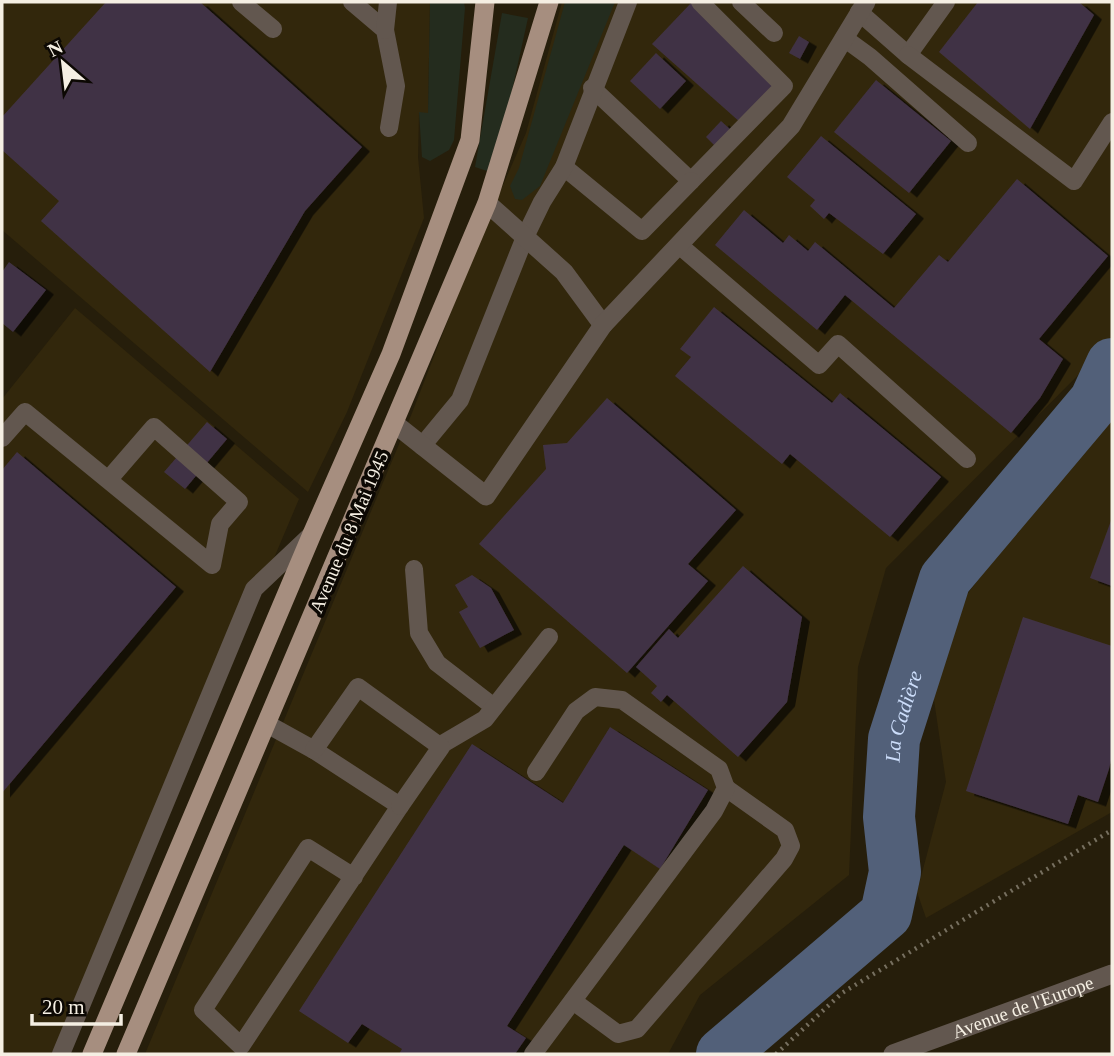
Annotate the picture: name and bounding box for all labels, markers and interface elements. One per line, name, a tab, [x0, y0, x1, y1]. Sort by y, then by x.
north arrow	[28, 28, 98, 98]
text: N	[44, 36, 66, 61]
street label: Avenue du 8 Mai 1945	[305, 448, 393, 616]
water label: La Cadière	[880, 668, 927, 764]
street label: Avenue de l'Europe	[949, 971, 1096, 1042]
scale bar	[32, 982, 121, 1026]
text: 20 m	[42, 995, 85, 1019]

